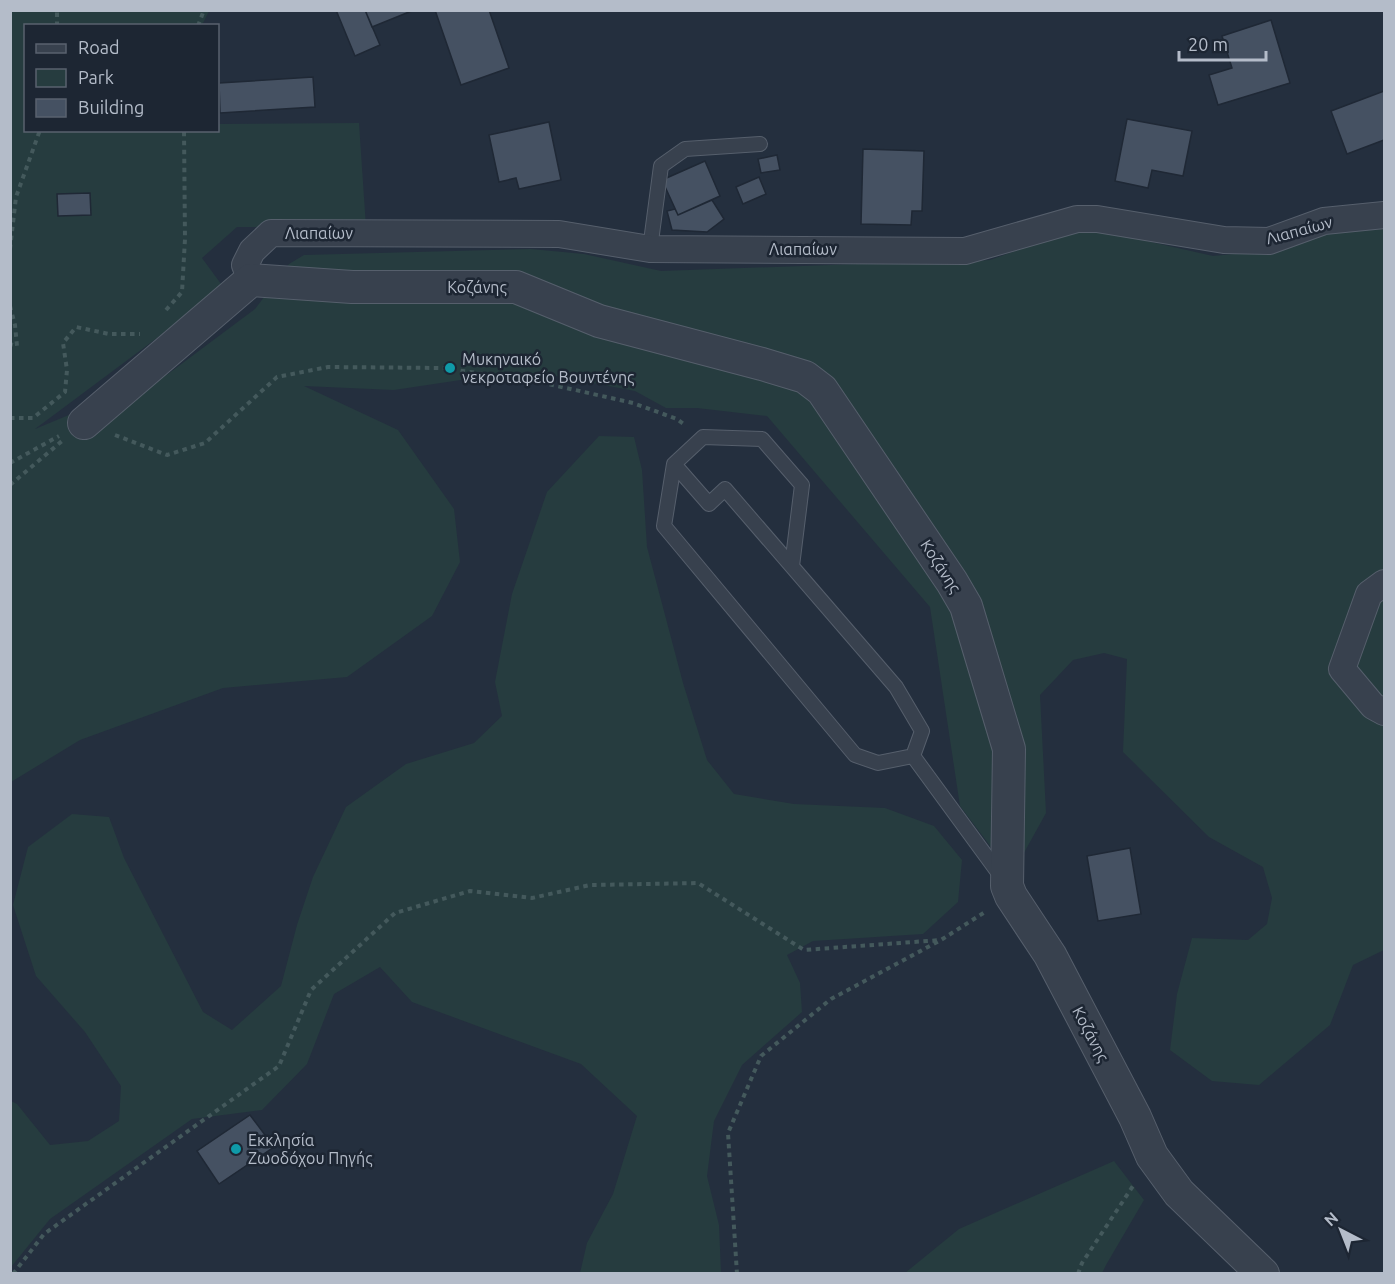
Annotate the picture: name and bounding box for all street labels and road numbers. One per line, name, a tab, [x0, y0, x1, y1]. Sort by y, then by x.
street label: Λιαπαίων	[1264, 212, 1334, 247]
street label: Λιαπαίων	[285, 224, 353, 242]
street label: Λιαπαίων	[769, 240, 837, 258]
street label: Κοζάνης	[447, 278, 507, 297]
street label: Κοζάνης	[916, 536, 965, 596]
street label: Κοζάνης	[1068, 1004, 1113, 1065]

